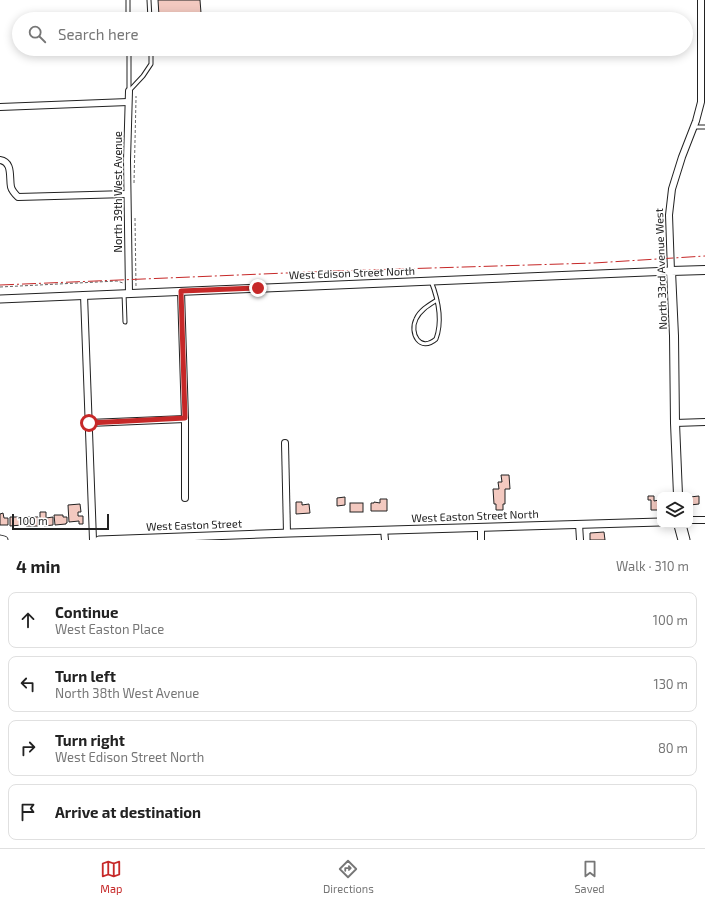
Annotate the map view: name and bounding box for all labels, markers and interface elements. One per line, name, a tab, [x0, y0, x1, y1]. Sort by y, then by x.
search box	[12, 12, 693, 56]
icon: search	[26, 23, 48, 45]
text: Search here	[58, 25, 139, 43]
street label: North 39th West Avenue	[111, 131, 124, 253]
street label: North 33rd Avenue West	[652, 208, 669, 330]
street label: West Edison Street North	[289, 264, 415, 281]
route end	[249, 279, 267, 297]
route start	[80, 414, 98, 432]
map controls	[657, 492, 693, 528]
button: layers	[657, 492, 693, 528]
street label: West Easton Street North	[411, 507, 539, 524]
scale bar	[12, 512, 109, 531]
text: 100 m	[18, 514, 48, 527]
street label: West Easton Street	[146, 516, 242, 533]
text: 4 min	[16, 556, 60, 576]
text: Walk · 310 m	[616, 558, 689, 574]
text: Continue	[55, 603, 118, 621]
icon: ahead	[17, 609, 39, 631]
text: 100 m	[653, 612, 688, 628]
text: West Easton Place	[55, 621, 164, 637]
text: Turn left	[55, 667, 116, 685]
icon: left	[17, 673, 39, 695]
text: 130 m	[653, 676, 688, 692]
text: North 38th West Avenue	[55, 685, 199, 701]
text: Turn right	[55, 731, 125, 749]
icon: right	[17, 737, 39, 759]
text: 80 m	[658, 740, 688, 756]
text: West Edison Street North	[55, 749, 204, 765]
icon: arrive	[17, 801, 39, 823]
text: Arrive at destination	[55, 803, 201, 821]
tab: Map	[100, 858, 122, 895]
tab: Directions	[323, 858, 374, 895]
tab: Saved	[574, 858, 605, 895]

